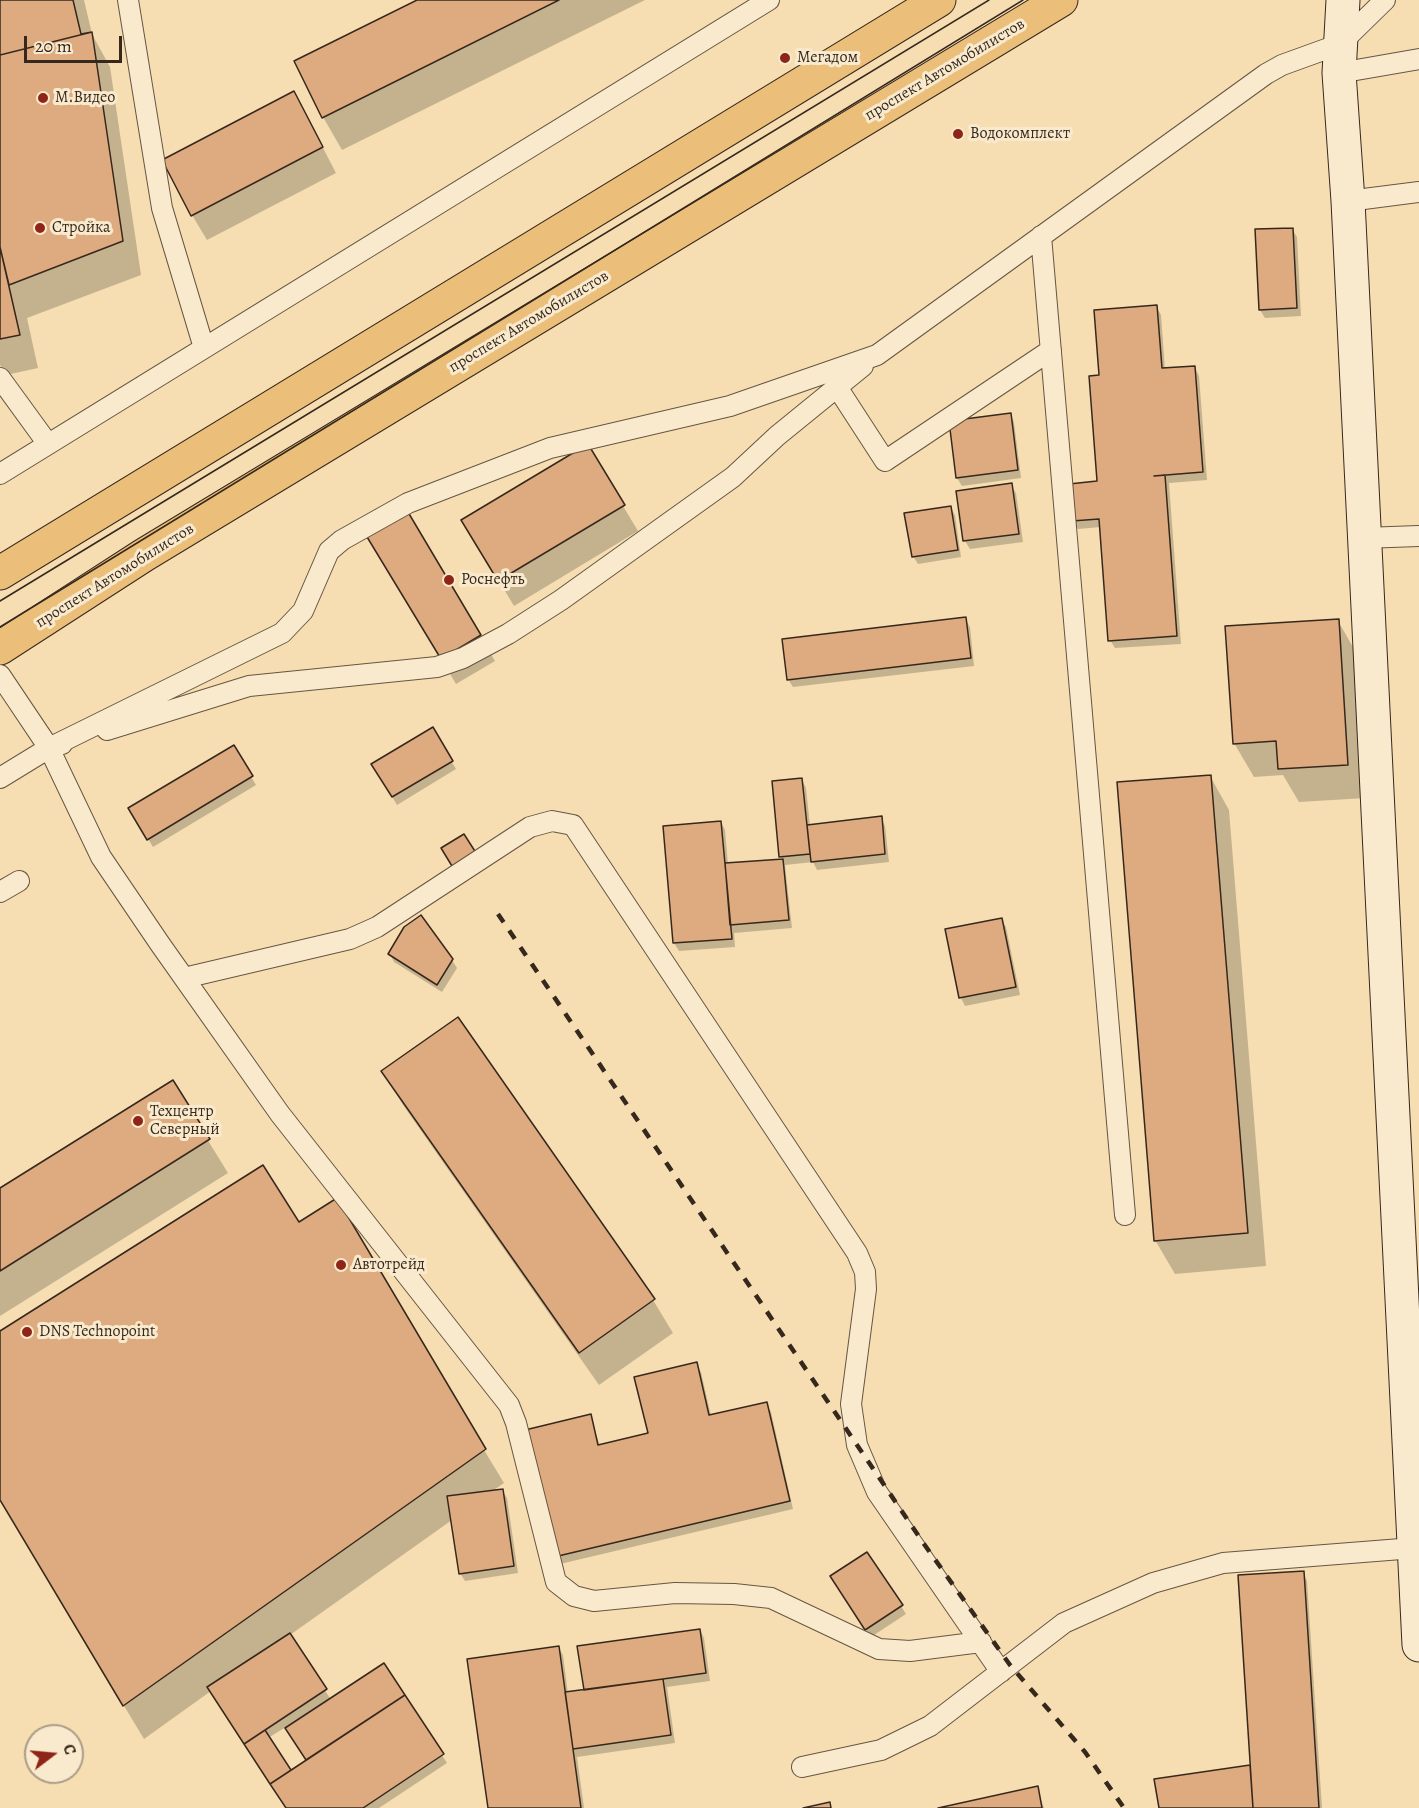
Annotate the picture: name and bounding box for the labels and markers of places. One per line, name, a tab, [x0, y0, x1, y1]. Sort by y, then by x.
place label: Мегадом	[797, 48, 858, 68]
marker: Мегадом	[778, 51, 792, 65]
place label: М.Видео	[55, 88, 115, 108]
marker: М.Видео	[36, 91, 50, 105]
place label: Водокомплект	[970, 124, 1070, 144]
marker: Водокомплект	[951, 127, 965, 141]
place label: Стройка	[52, 218, 110, 238]
marker: Стройка	[33, 221, 47, 235]
place label: Роснефть	[461, 570, 525, 590]
marker: Роснефть	[442, 573, 456, 587]
place label: Техцентр Северный	[150, 1102, 220, 1140]
marker: Техцентр Северный	[131, 1114, 145, 1128]
place label: Автотрейд	[353, 1255, 425, 1275]
marker: Автотрейд	[334, 1258, 348, 1272]
place label: DNS Technopoint	[39, 1322, 155, 1342]
marker: DNS Technopoint	[20, 1325, 34, 1339]

